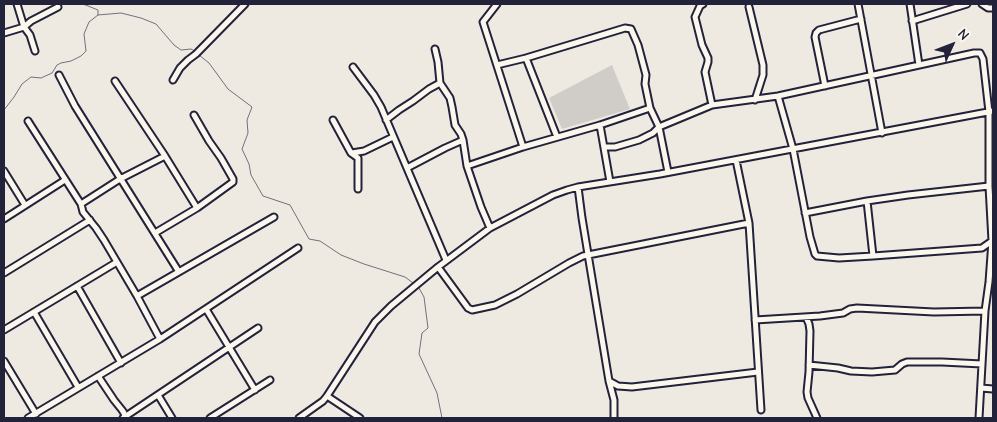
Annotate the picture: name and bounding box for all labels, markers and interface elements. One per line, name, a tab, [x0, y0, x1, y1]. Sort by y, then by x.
north arrow	[927, 20, 977, 70]
text: N	[954, 25, 973, 44]

